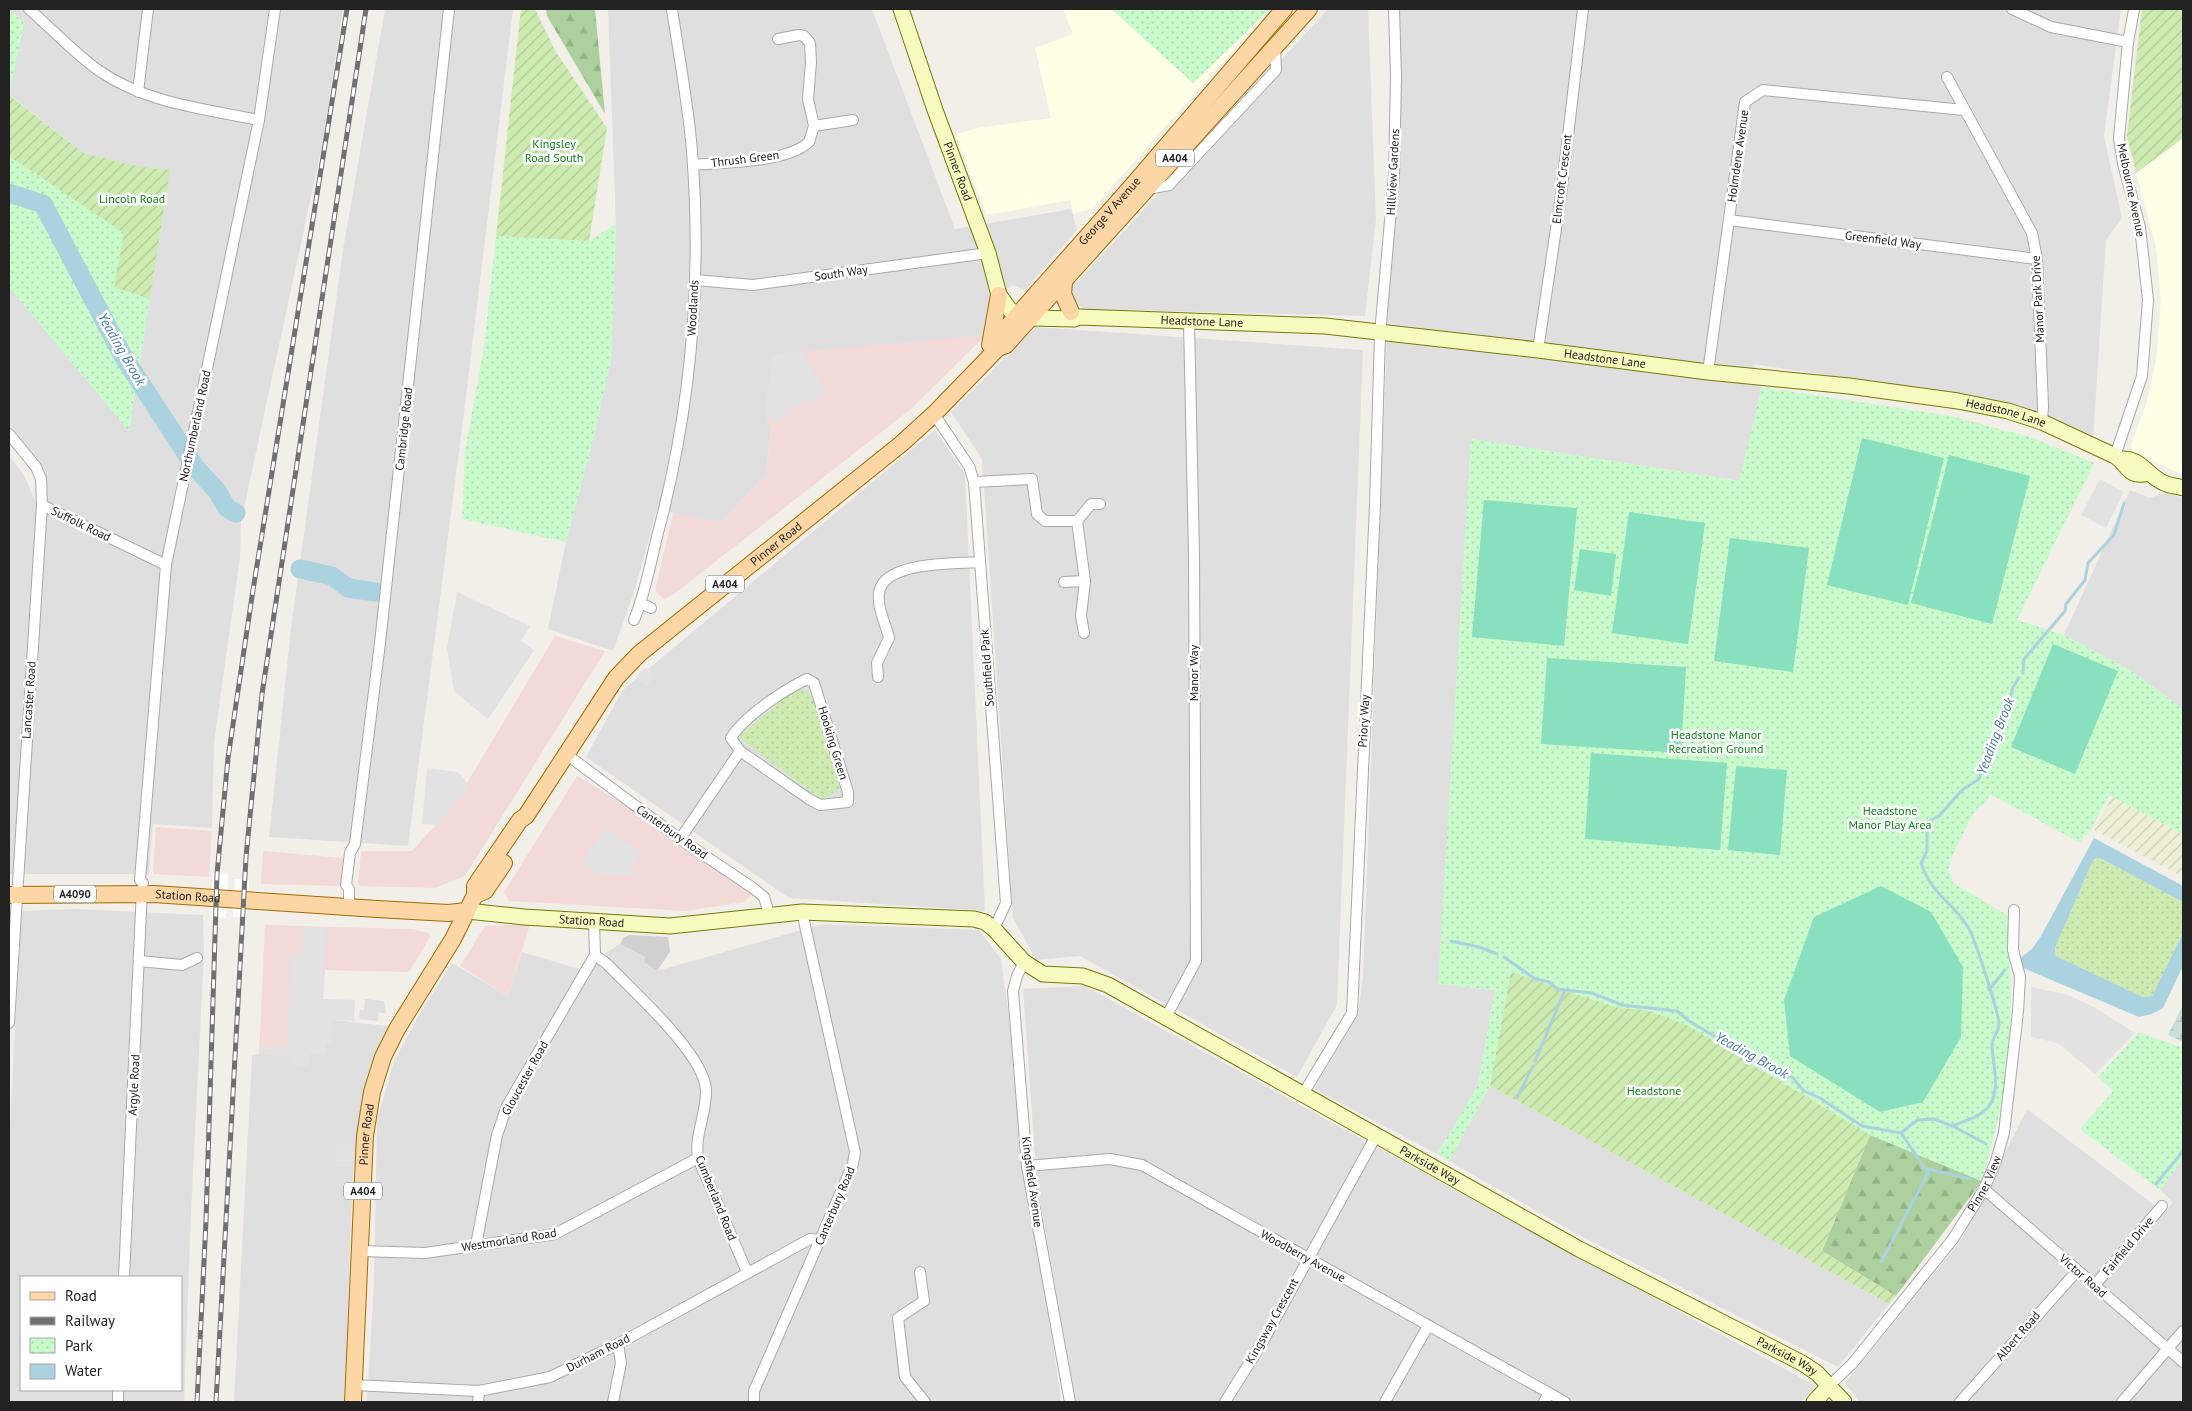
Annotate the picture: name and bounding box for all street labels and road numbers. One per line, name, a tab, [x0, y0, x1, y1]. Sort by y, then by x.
street label: Holmdene Avenue	[1724, 109, 1751, 203]
street label: Hillview Gardens	[1383, 128, 1402, 216]
street label: Elmcroft Crescent	[1549, 133, 1574, 225]
street label: Pinner Road	[940, 140, 976, 203]
street label: Melbourne Avenue	[2114, 142, 2149, 238]
street label: Thrush Green	[710, 147, 780, 170]
road number: A404	[1156, 150, 1194, 167]
street label: George V Avenue	[1075, 174, 1143, 248]
street label: Greenfield Way	[1844, 227, 1922, 252]
street label: Manor Park Drive	[2028, 255, 2047, 343]
street label: South Way	[813, 261, 869, 284]
street label: Woodlands	[684, 279, 701, 336]
street label: Headstone Lane	[1160, 312, 1243, 330]
street label: Headstone Lane	[1563, 345, 1647, 371]
street label: Northumberland Road	[175, 369, 214, 483]
street label: Cambridge Road	[392, 387, 415, 471]
street label: Headstone Lane	[1965, 395, 2049, 430]
street label: Suffolk Road	[49, 503, 113, 544]
street label: Pinner Road	[747, 518, 805, 569]
road number: A404	[706, 576, 744, 592]
street label: Southfield Park	[976, 629, 997, 707]
street label: Manor Way	[1186, 644, 1201, 701]
street label: Lancaster Road	[18, 661, 39, 739]
street label: Priory Way	[1355, 694, 1372, 748]
street label: Hooking Green	[815, 704, 852, 781]
street label: Canterbury Road	[634, 801, 711, 862]
road number: A4090	[54, 886, 96, 902]
street label: Station Road	[155, 886, 221, 905]
street label: Station Road	[559, 911, 625, 930]
street label: Gloucester Road	[498, 1038, 551, 1118]
street label: Argyle Road	[124, 1054, 143, 1116]
street label: Pinner Road	[356, 1102, 377, 1166]
street label: Kingsfield Avenue	[1019, 1136, 1046, 1228]
street label: Parkside Way	[1397, 1142, 1463, 1188]
street label: Cumberland Road	[693, 1153, 740, 1243]
street label: Pinner View	[1964, 1154, 2004, 1214]
street label: Canterbury Road	[811, 1164, 858, 1247]
road number: A404	[344, 1182, 382, 1200]
street label: Fairfield Drive	[2099, 1213, 2157, 1278]
street label: Westmorland Road	[460, 1225, 558, 1254]
street label: Woodberry Avenue	[1258, 1226, 1348, 1285]
street label: Victor Road	[2056, 1250, 2110, 1300]
street label: Kingsway Crescent	[1242, 1275, 1301, 1366]
street label: Albert Road	[1992, 1308, 2043, 1363]
street label: Durham Road	[564, 1330, 632, 1375]
street label: Parkside Way	[1754, 1333, 1821, 1379]

